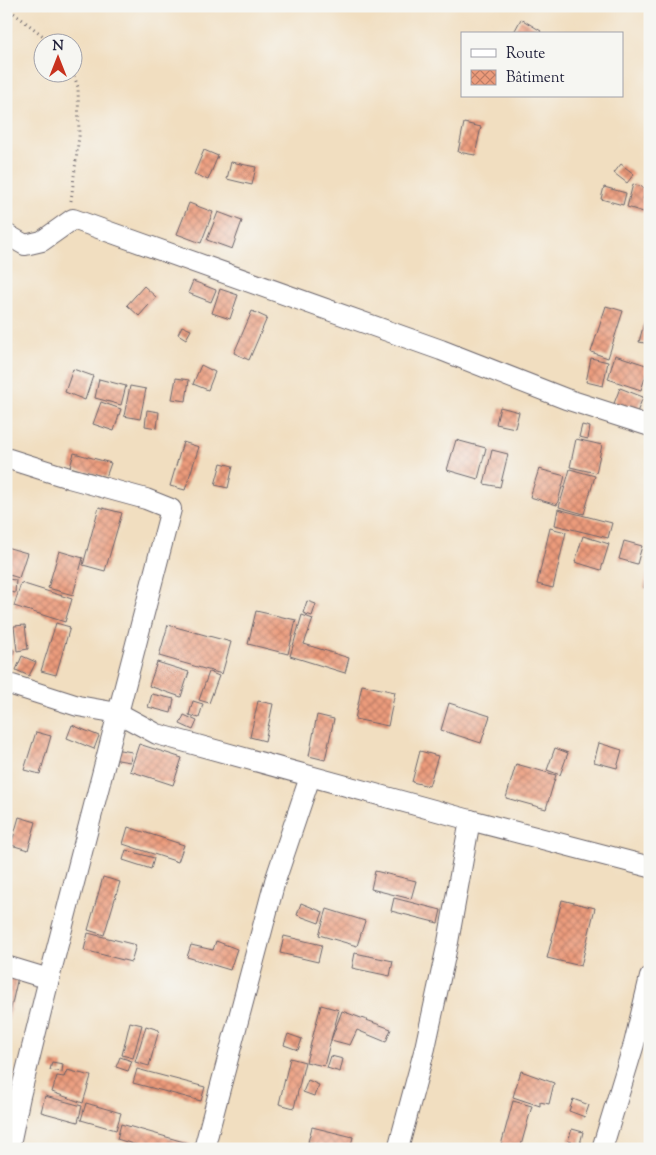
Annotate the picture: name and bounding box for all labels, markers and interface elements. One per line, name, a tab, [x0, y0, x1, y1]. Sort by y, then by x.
north arrow	[32, 32, 82, 82]
legend	[461, 32, 624, 98]
text: N	[52, 37, 64, 57]
text: Route	[506, 44, 545, 65]
text: Bâtiment	[506, 68, 565, 89]

